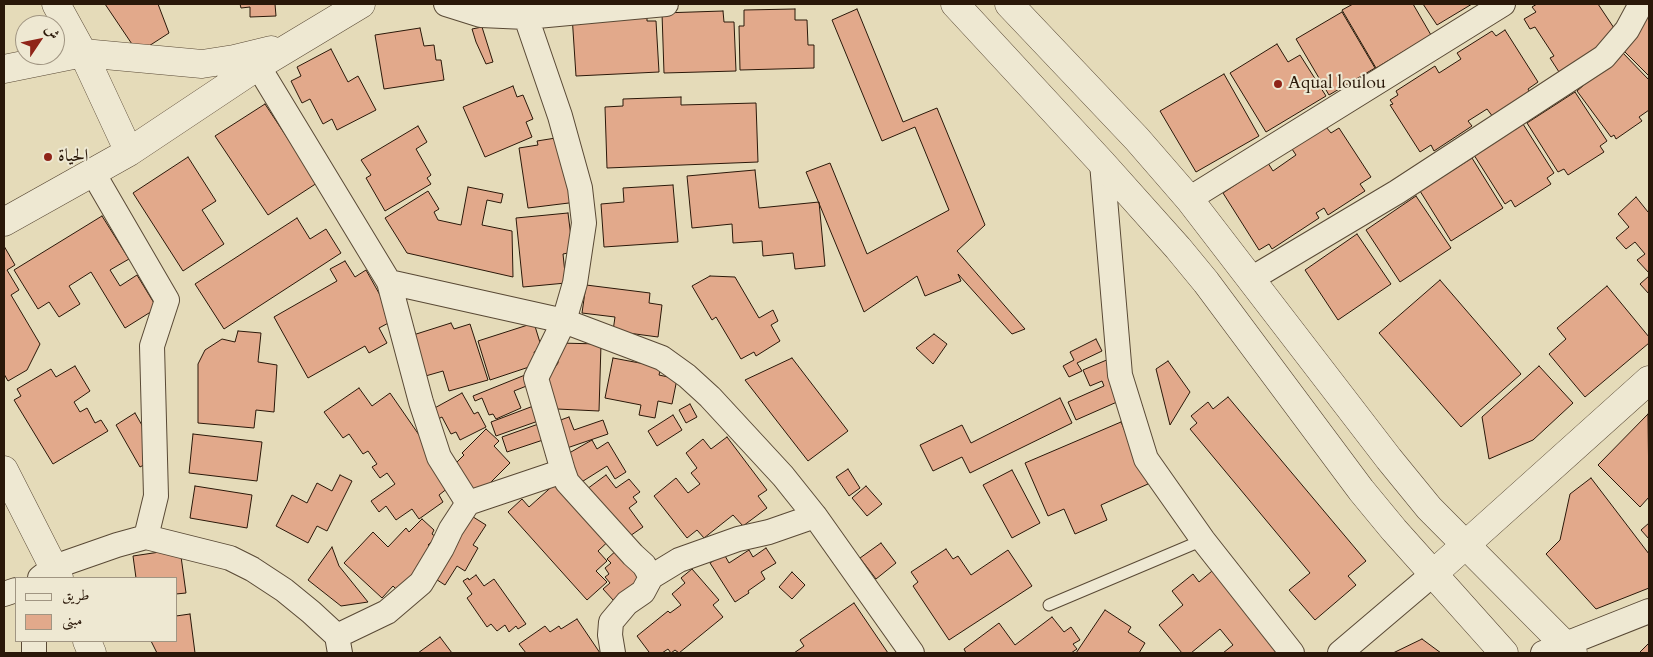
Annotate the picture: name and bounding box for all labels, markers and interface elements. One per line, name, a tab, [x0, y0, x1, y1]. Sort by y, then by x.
north arrow	[15, 15, 65, 65]
text: ش	[40, 21, 64, 43]
place label: Aqual loulou	[1288, 73, 1386, 95]
marker: Aqual loulou	[1272, 78, 1284, 90]
place label: الحياة	[58, 146, 88, 168]
marker: الحياة	[42, 151, 54, 163]
legend	[15, 577, 178, 642]
text: طريق	[62, 585, 89, 605]
text: مبنى	[62, 610, 82, 630]

